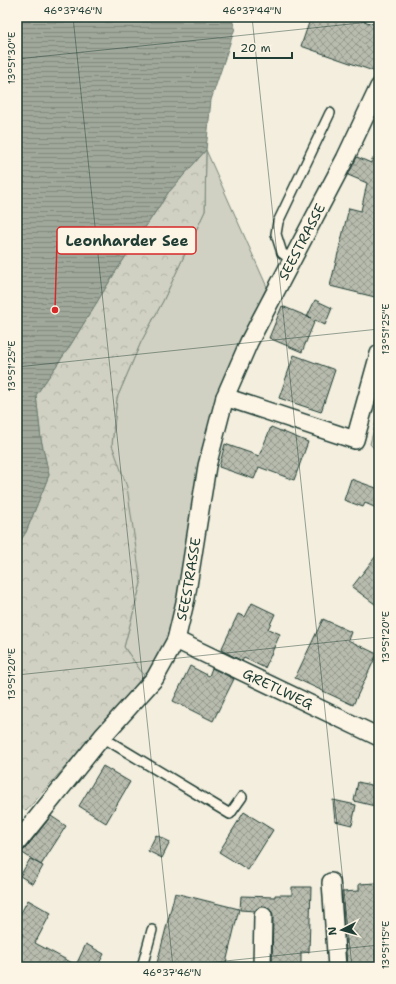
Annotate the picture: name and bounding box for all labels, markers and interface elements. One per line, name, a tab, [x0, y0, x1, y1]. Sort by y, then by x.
text: 46°37'46"N	[44, 4, 102, 17]
text: 46°37'44"N	[222, 4, 282, 17]
text: 13°51'30"E	[5, 32, 18, 84]
scale bar	[234, 34, 292, 60]
text: 20 m	[240, 40, 271, 56]
street label: SEESTRASSE	[274, 200, 329, 283]
callout: Leonharder See	[57, 227, 196, 254]
text: Leonharder See	[65, 231, 189, 251]
text: 13°51'25"E	[379, 303, 392, 355]
text: 13°51'25"E	[5, 340, 18, 392]
street label: SEESTRASSE	[172, 536, 205, 622]
text: 13°51'20"E	[379, 611, 392, 663]
text: 13°51'20"E	[5, 648, 18, 700]
street label: GRETLWEG	[240, 664, 317, 713]
north arrow	[322, 910, 362, 950]
text: 13°51'15"E	[379, 921, 392, 969]
text: N	[325, 926, 340, 936]
text: 46°37'46"N	[143, 966, 201, 979]

